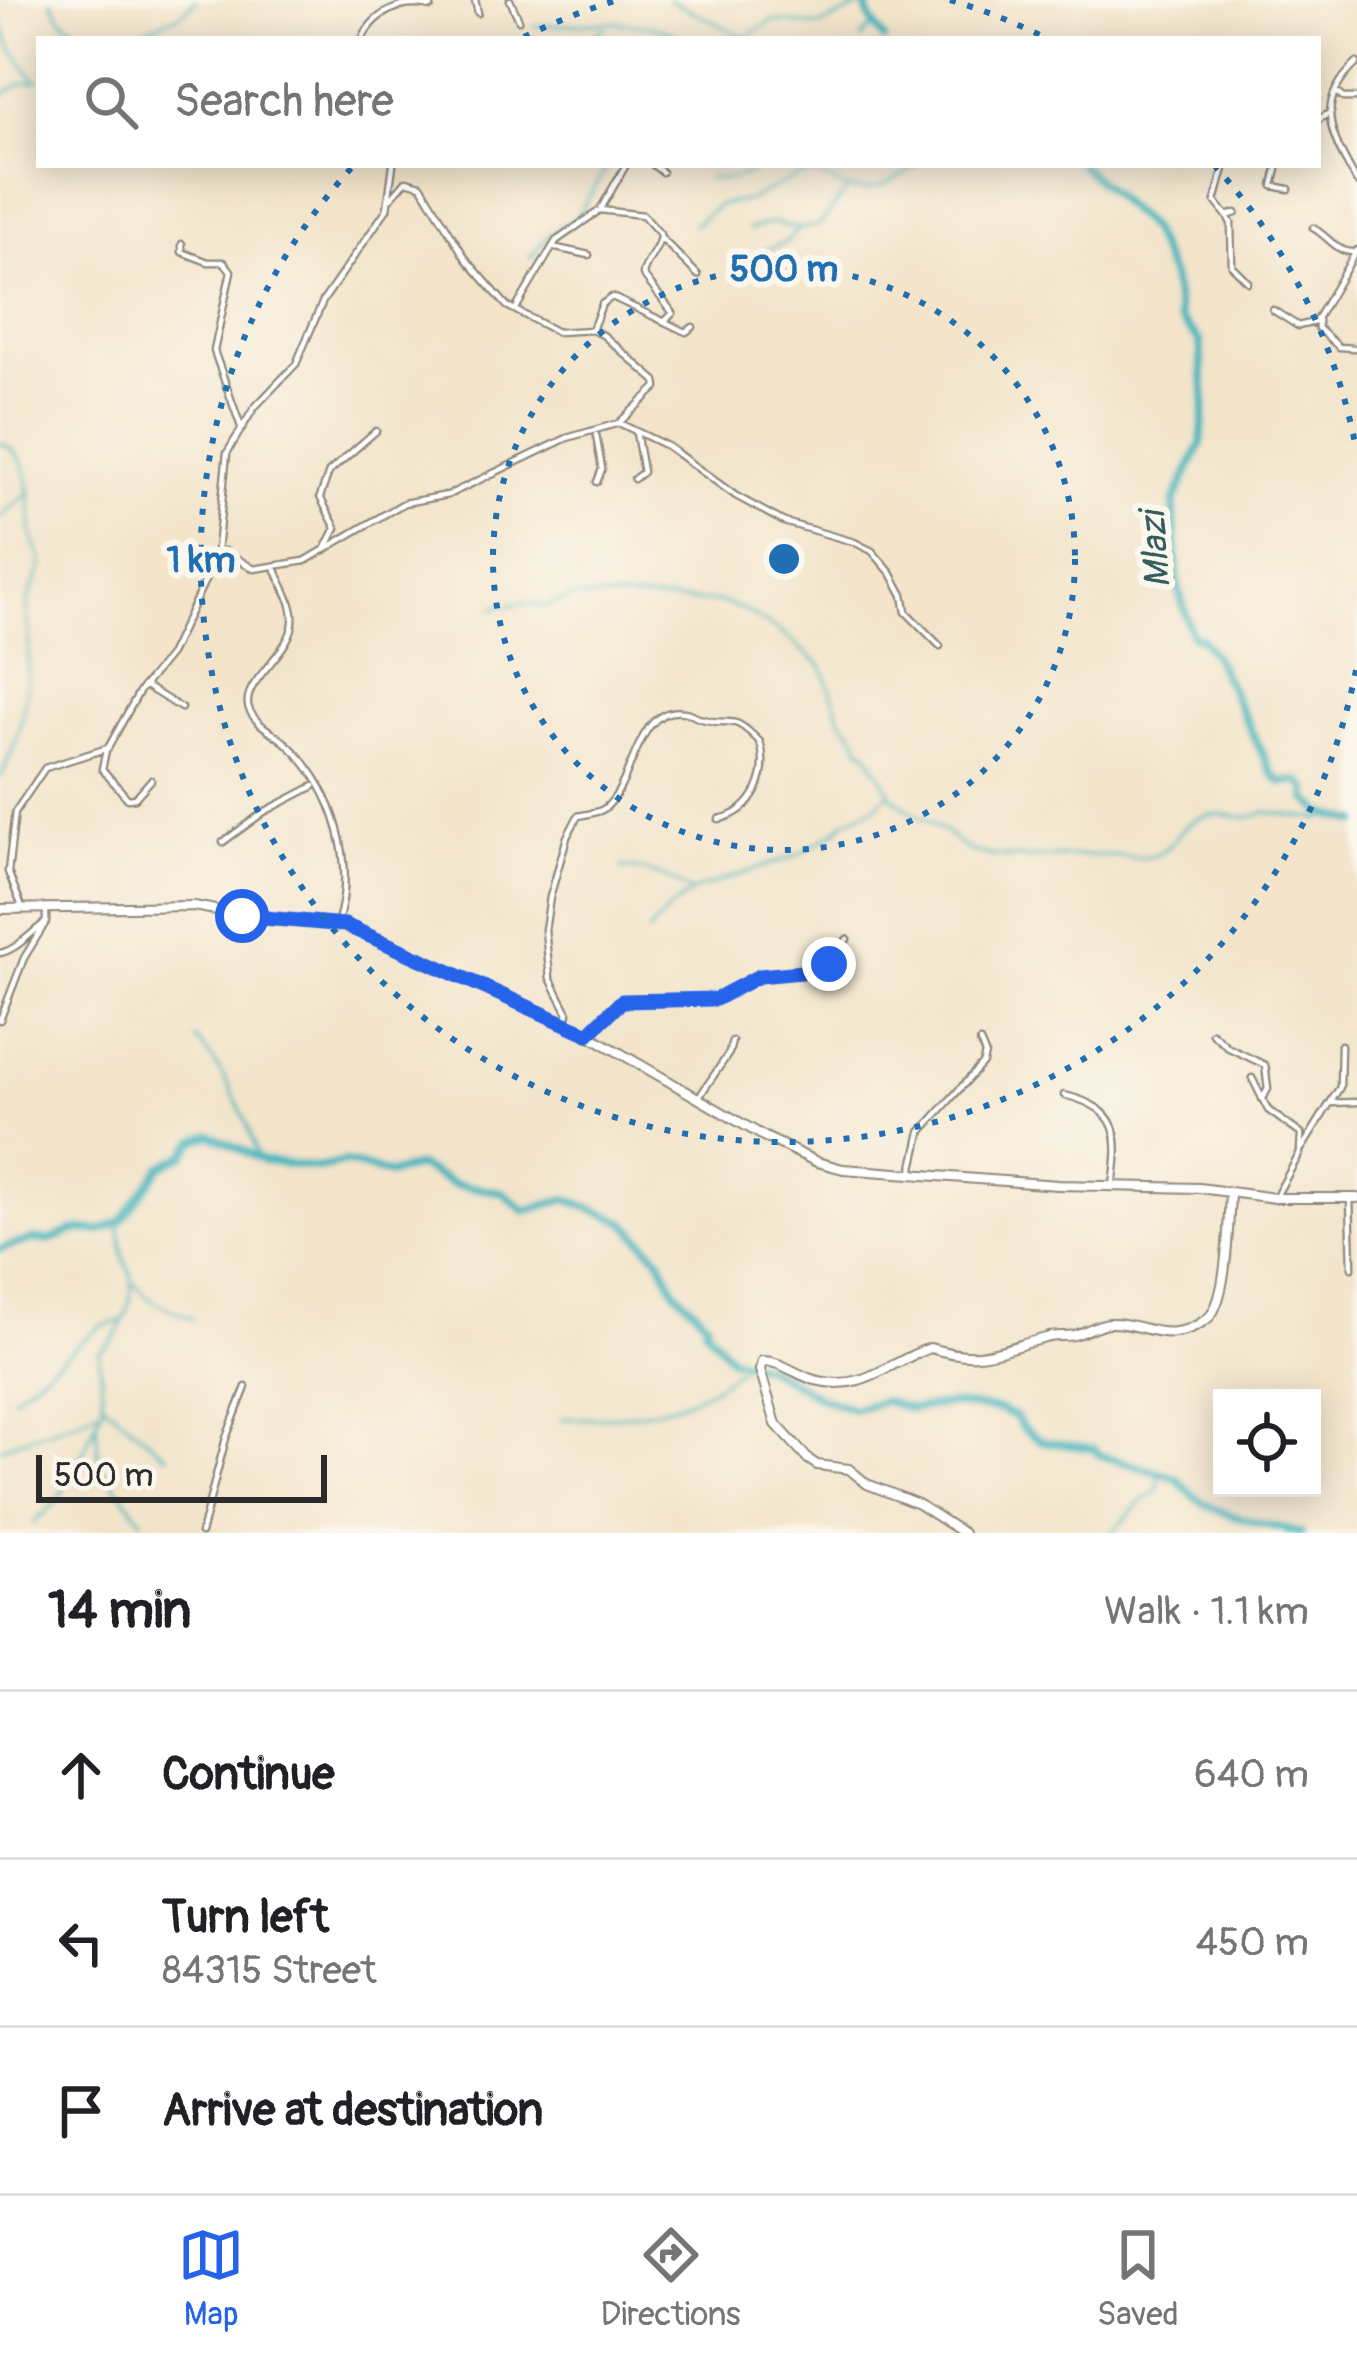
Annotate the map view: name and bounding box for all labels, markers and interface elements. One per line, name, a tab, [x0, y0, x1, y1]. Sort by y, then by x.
search box	[36, 36, 1321, 168]
icon: search	[78, 69, 144, 135]
text: Search here	[174, 74, 394, 130]
text: 500 m	[730, 247, 838, 292]
water label: Mlazi	[1130, 505, 1181, 590]
text: 1 km	[167, 538, 235, 583]
centre of rings	[763, 538, 805, 580]
route start	[215, 889, 269, 943]
route end	[802, 937, 856, 991]
map controls	[1213, 1389, 1321, 1497]
button: locate	[1213, 1389, 1321, 1497]
scale bar	[36, 1449, 327, 1502]
text: 500 m	[54, 1455, 153, 1496]
text: 14 min	[48, 1579, 191, 1643]
text: Walk · 1.1 km	[1104, 1587, 1309, 1636]
icon: ahead	[48, 1742, 114, 1808]
text: Continue	[162, 1747, 335, 1803]
text: 640 m	[1194, 1750, 1309, 1799]
text: Turn left	[162, 1890, 329, 1946]
icon: left	[48, 1910, 114, 1976]
text: 450 m	[1196, 1918, 1309, 1967]
text: 84315 Street	[162, 1946, 377, 1995]
icon: arrive	[48, 2078, 114, 2144]
text: Arrive at destination	[162, 2083, 543, 2139]
tab: Map	[178, 2222, 244, 2335]
tab: Directions	[601, 2222, 741, 2335]
tab: Saved	[1097, 2222, 1179, 2335]

